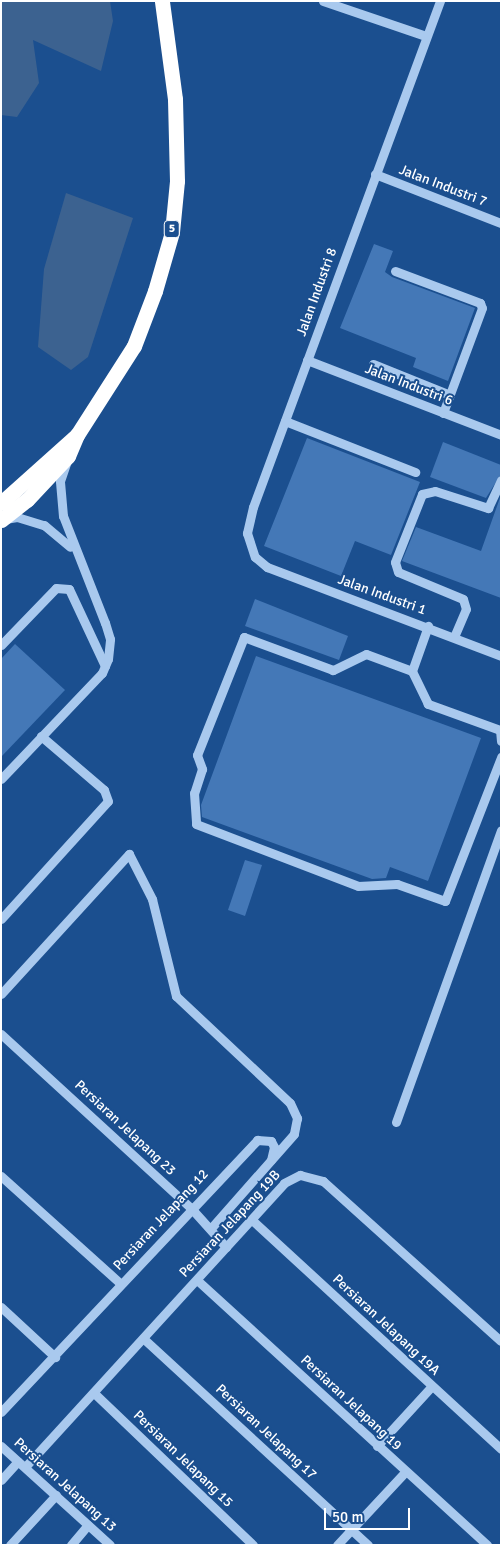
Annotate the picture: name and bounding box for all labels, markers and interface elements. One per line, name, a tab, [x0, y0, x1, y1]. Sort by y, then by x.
street label: Jalan Industri 7	[397, 162, 489, 210]
road number: 5	[163, 220, 181, 238]
street label: Jalan Industri 8	[293, 246, 341, 338]
street label: Jalan Industri 6	[363, 361, 455, 409]
street label: Jalan Industri 1	[336, 571, 428, 619]
street label: Persiaran Jelapang 23	[71, 1077, 179, 1179]
street label: Persiaran Jelapang 12	[110, 1166, 212, 1274]
street label: Persiaran Jelapang 19B	[176, 1167, 284, 1281]
street label: Persiaran Jelapang 19A	[329, 1271, 443, 1379]
street label: Persiaran Jelapang 19	[297, 1352, 405, 1454]
street label: Persiaran Jelapang 17	[212, 1381, 320, 1483]
street label: Persiaran Jelapang 15	[130, 1407, 236, 1511]
street label: Persiaran Jelapang 13	[10, 1435, 120, 1535]
scale bar	[327, 1498, 413, 1530]
text: 50 m	[332, 1508, 363, 1526]

